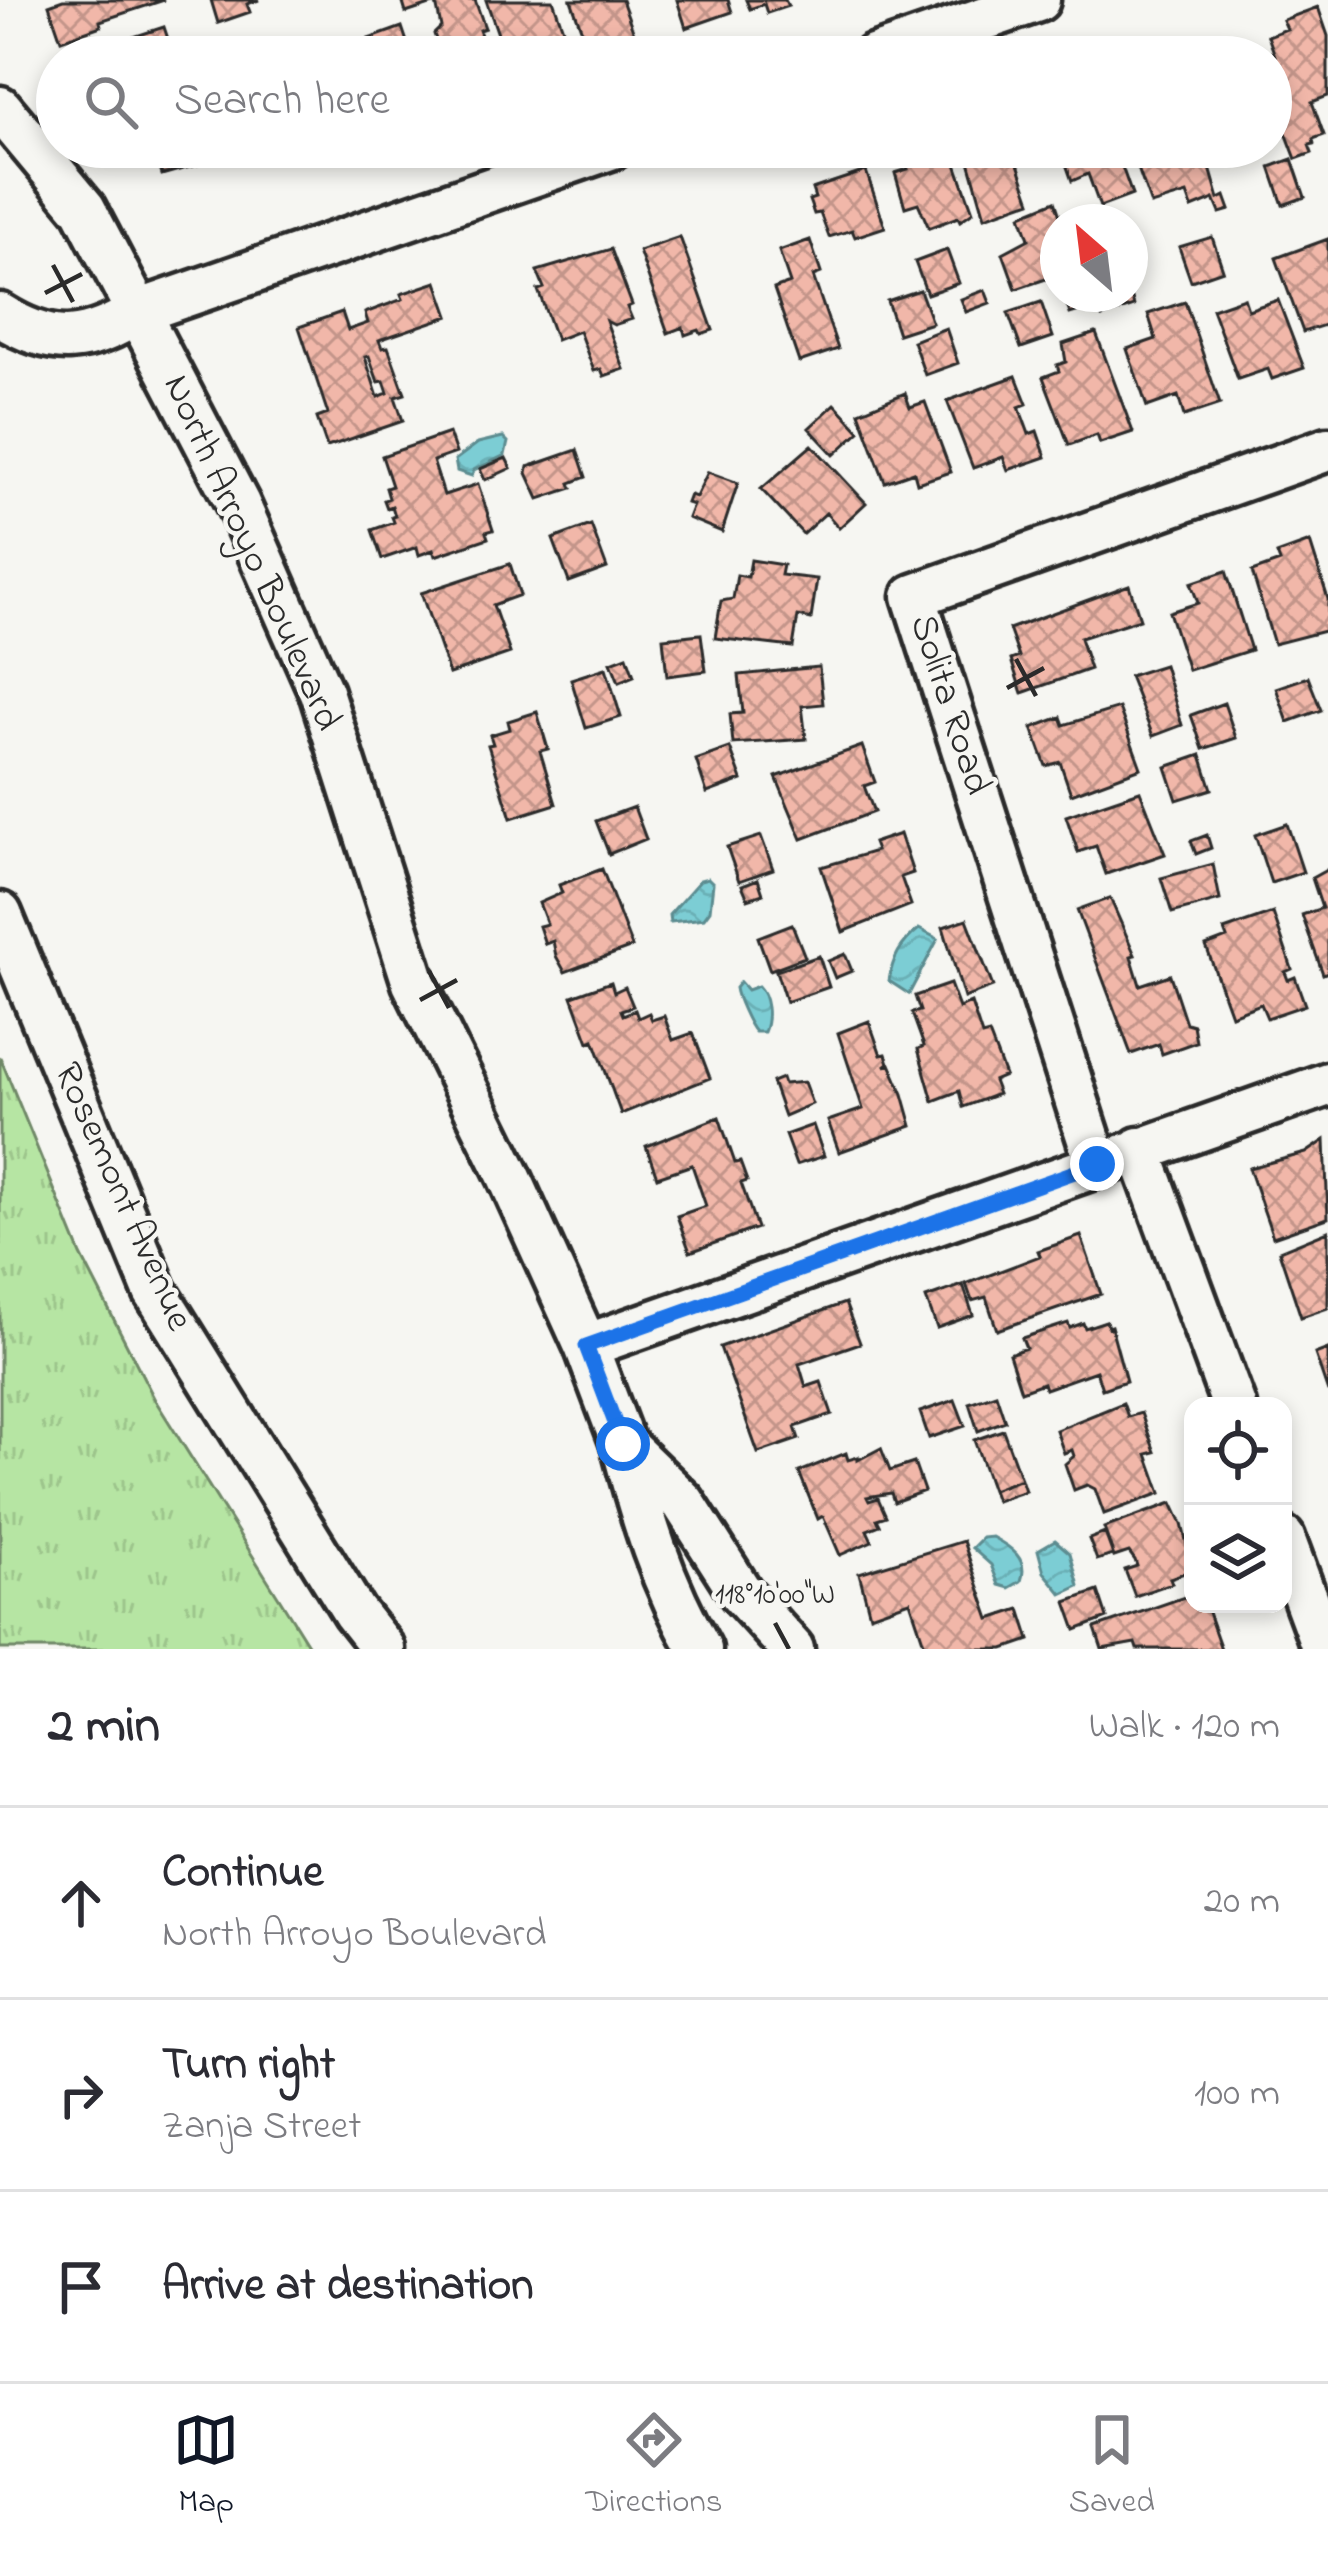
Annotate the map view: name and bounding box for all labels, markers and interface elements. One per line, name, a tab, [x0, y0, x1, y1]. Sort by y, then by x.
search box	[36, 36, 1292, 168]
icon: search	[78, 69, 144, 135]
text: Search here	[174, 69, 390, 135]
north arrow	[1040, 204, 1148, 312]
street label: North Arroyo Boulevard	[147, 366, 355, 740]
street label: Solita Road	[893, 608, 1005, 803]
street label: Rosemont Avenue	[37, 1054, 207, 1341]
route end	[1070, 1137, 1124, 1191]
map controls	[1184, 1397, 1292, 1613]
button: locate	[1184, 1397, 1292, 1505]
route start	[596, 1417, 650, 1471]
button: layers	[1184, 1505, 1292, 1613]
text: 118°10'00"W	[715, 1574, 835, 1618]
text: 2 min	[48, 1690, 160, 1765]
text: Walk · 120 m	[1089, 1699, 1280, 1756]
text: Continue	[162, 1841, 323, 1907]
icon: ahead	[48, 1870, 114, 1936]
text: 20 m	[1204, 1874, 1280, 1931]
text: North Arroyo Boulevard	[162, 1907, 546, 1964]
text: Turn right	[162, 2033, 335, 2099]
icon: right	[48, 2062, 114, 2128]
text: 100 m	[1194, 2066, 1280, 2123]
text: Zanja Street	[162, 2099, 361, 2156]
icon: arrive	[48, 2254, 114, 2320]
text: Arrive at destination	[162, 2254, 533, 2320]
tab: Map	[173, 2407, 239, 2527]
tab: Directions	[585, 2407, 722, 2527]
tab: Saved	[1069, 2407, 1155, 2527]

